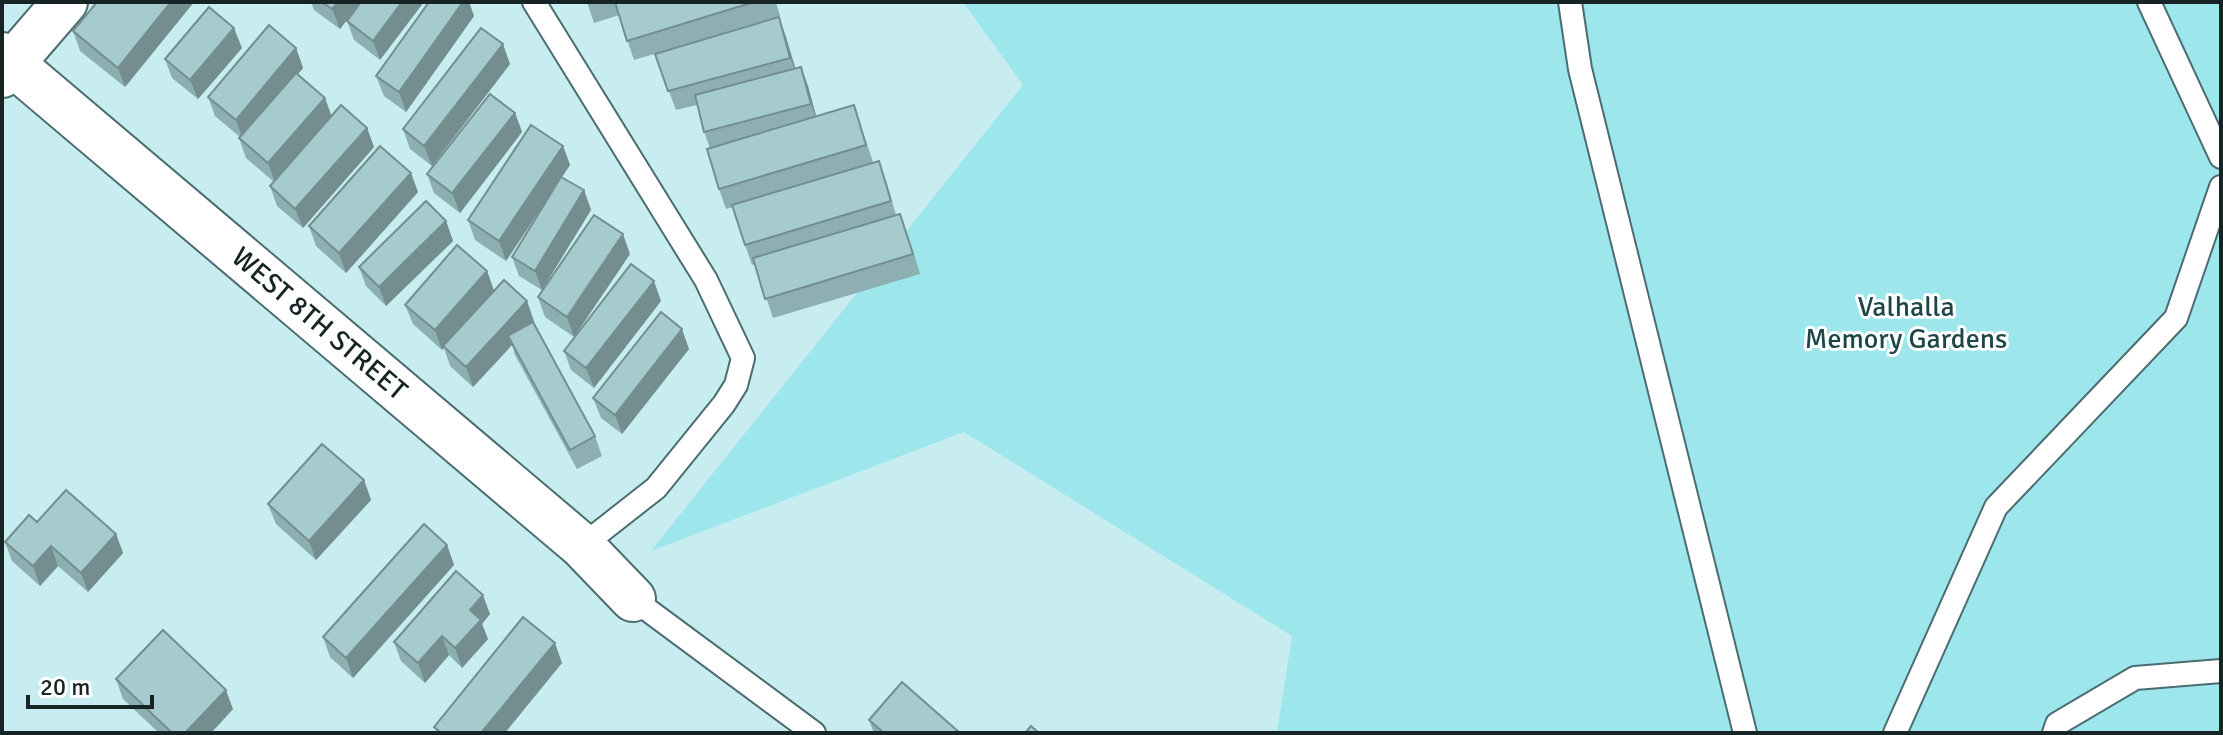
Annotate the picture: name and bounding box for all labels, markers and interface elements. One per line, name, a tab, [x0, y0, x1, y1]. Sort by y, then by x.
street label: WEST 8TH STREET	[225, 240, 414, 408]
park label: Valhalla Memory Gardens	[1805, 290, 2007, 356]
scale bar	[28, 659, 152, 709]
text: 20 m	[40, 672, 90, 702]

